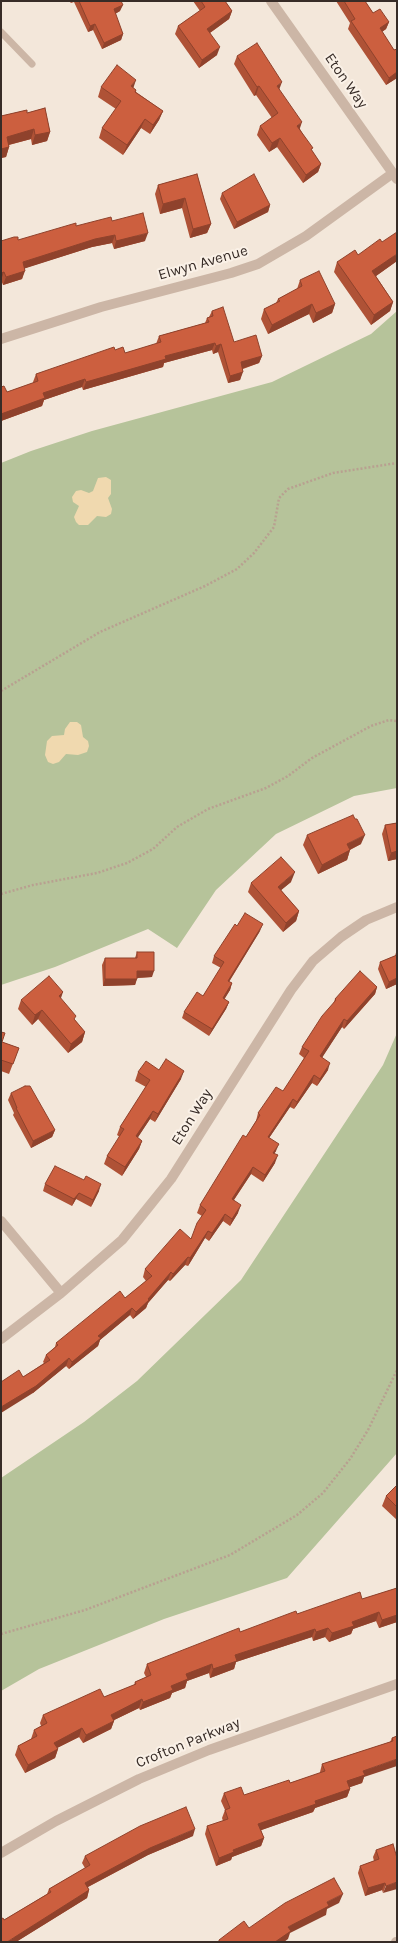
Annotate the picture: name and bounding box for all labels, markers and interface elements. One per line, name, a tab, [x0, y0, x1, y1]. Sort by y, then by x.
street label: Eton Way	[321, 50, 371, 112]
street label: Elwyn Avenue	[156, 242, 250, 284]
street label: Eton Way	[168, 1085, 216, 1149]
street label: Crofton Parkway	[133, 1714, 243, 1772]

